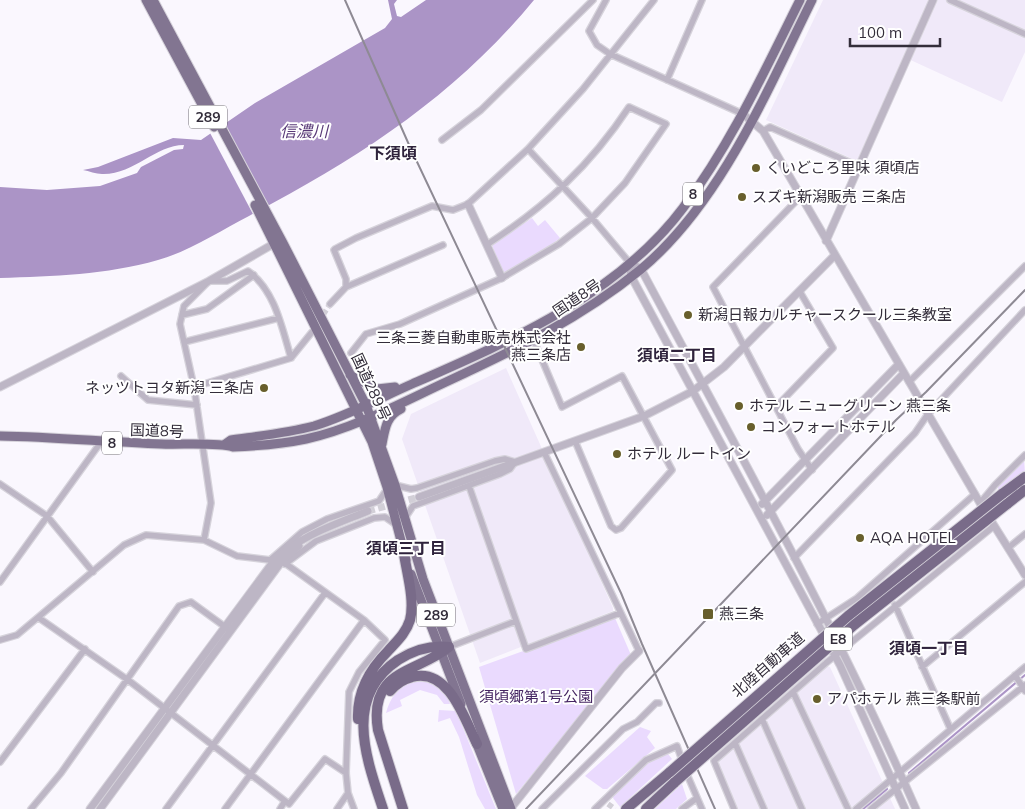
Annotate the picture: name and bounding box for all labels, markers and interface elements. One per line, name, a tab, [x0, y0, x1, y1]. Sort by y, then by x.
scale bar	[850, 15, 940, 47]
text: 100 m	[858, 23, 902, 42]
road number: 289	[189, 105, 227, 128]
water label: 信濃川	[280, 121, 330, 141]
district label: 下須頃	[369, 143, 417, 163]
place label: くいどころ里味 須頃店	[766, 158, 919, 177]
marker: くいどころ里味 須頃店	[750, 162, 762, 174]
road number: 8	[683, 182, 703, 205]
place label: スズキ新潟販売 三条店	[752, 187, 906, 206]
marker: スズキ新潟販売 三条店	[736, 191, 748, 203]
street label: 国道8号	[549, 275, 604, 321]
place label: 新潟日報カルチャースクール三条教室	[698, 305, 952, 324]
marker: 新潟日報カルチャースクール三条教室	[682, 309, 694, 321]
place label: 三条三菱自動車販売株式会社 燕三条店	[376, 328, 571, 364]
marker: 三条三菱自動車販売株式会社 燕三条店	[575, 341, 587, 353]
district label: 須頃二丁目	[637, 345, 717, 365]
street label: 国道289号	[348, 350, 395, 423]
place label: ネッツトヨタ新潟 三条店	[85, 378, 254, 397]
marker: ネッツトヨタ新潟 三条店	[258, 382, 270, 394]
place label: ホテル ニューグリーン 燕三条	[749, 396, 951, 415]
marker: ホテル ニューグリーン 燕三条	[733, 400, 745, 412]
place label: コンフォートホテル	[761, 417, 896, 436]
street label: 国道8号	[130, 420, 184, 441]
marker: コンフォートホテル	[745, 421, 757, 433]
road number: 8	[102, 432, 122, 454]
place label: ホテル ルートイン	[627, 444, 751, 463]
marker: ホテル ルートイン	[611, 448, 623, 460]
place label: AQA HOTEL	[870, 528, 956, 547]
marker: AQA HOTEL	[854, 532, 866, 544]
district label: 須頃三丁目	[366, 538, 446, 558]
road number: 289	[417, 604, 455, 626]
place label: 燕三条	[719, 604, 764, 623]
marker: 燕三条	[701, 607, 715, 621]
street label: 北陸自動車道	[727, 628, 808, 701]
road number: E8	[824, 628, 852, 650]
district label: 須頃一丁目	[889, 638, 969, 658]
park label: 須頃郷第1号公園	[479, 687, 593, 706]
place label: アパホテル 燕三条駅前	[827, 689, 981, 708]
marker: アパホテル 燕三条駅前	[811, 693, 823, 705]

